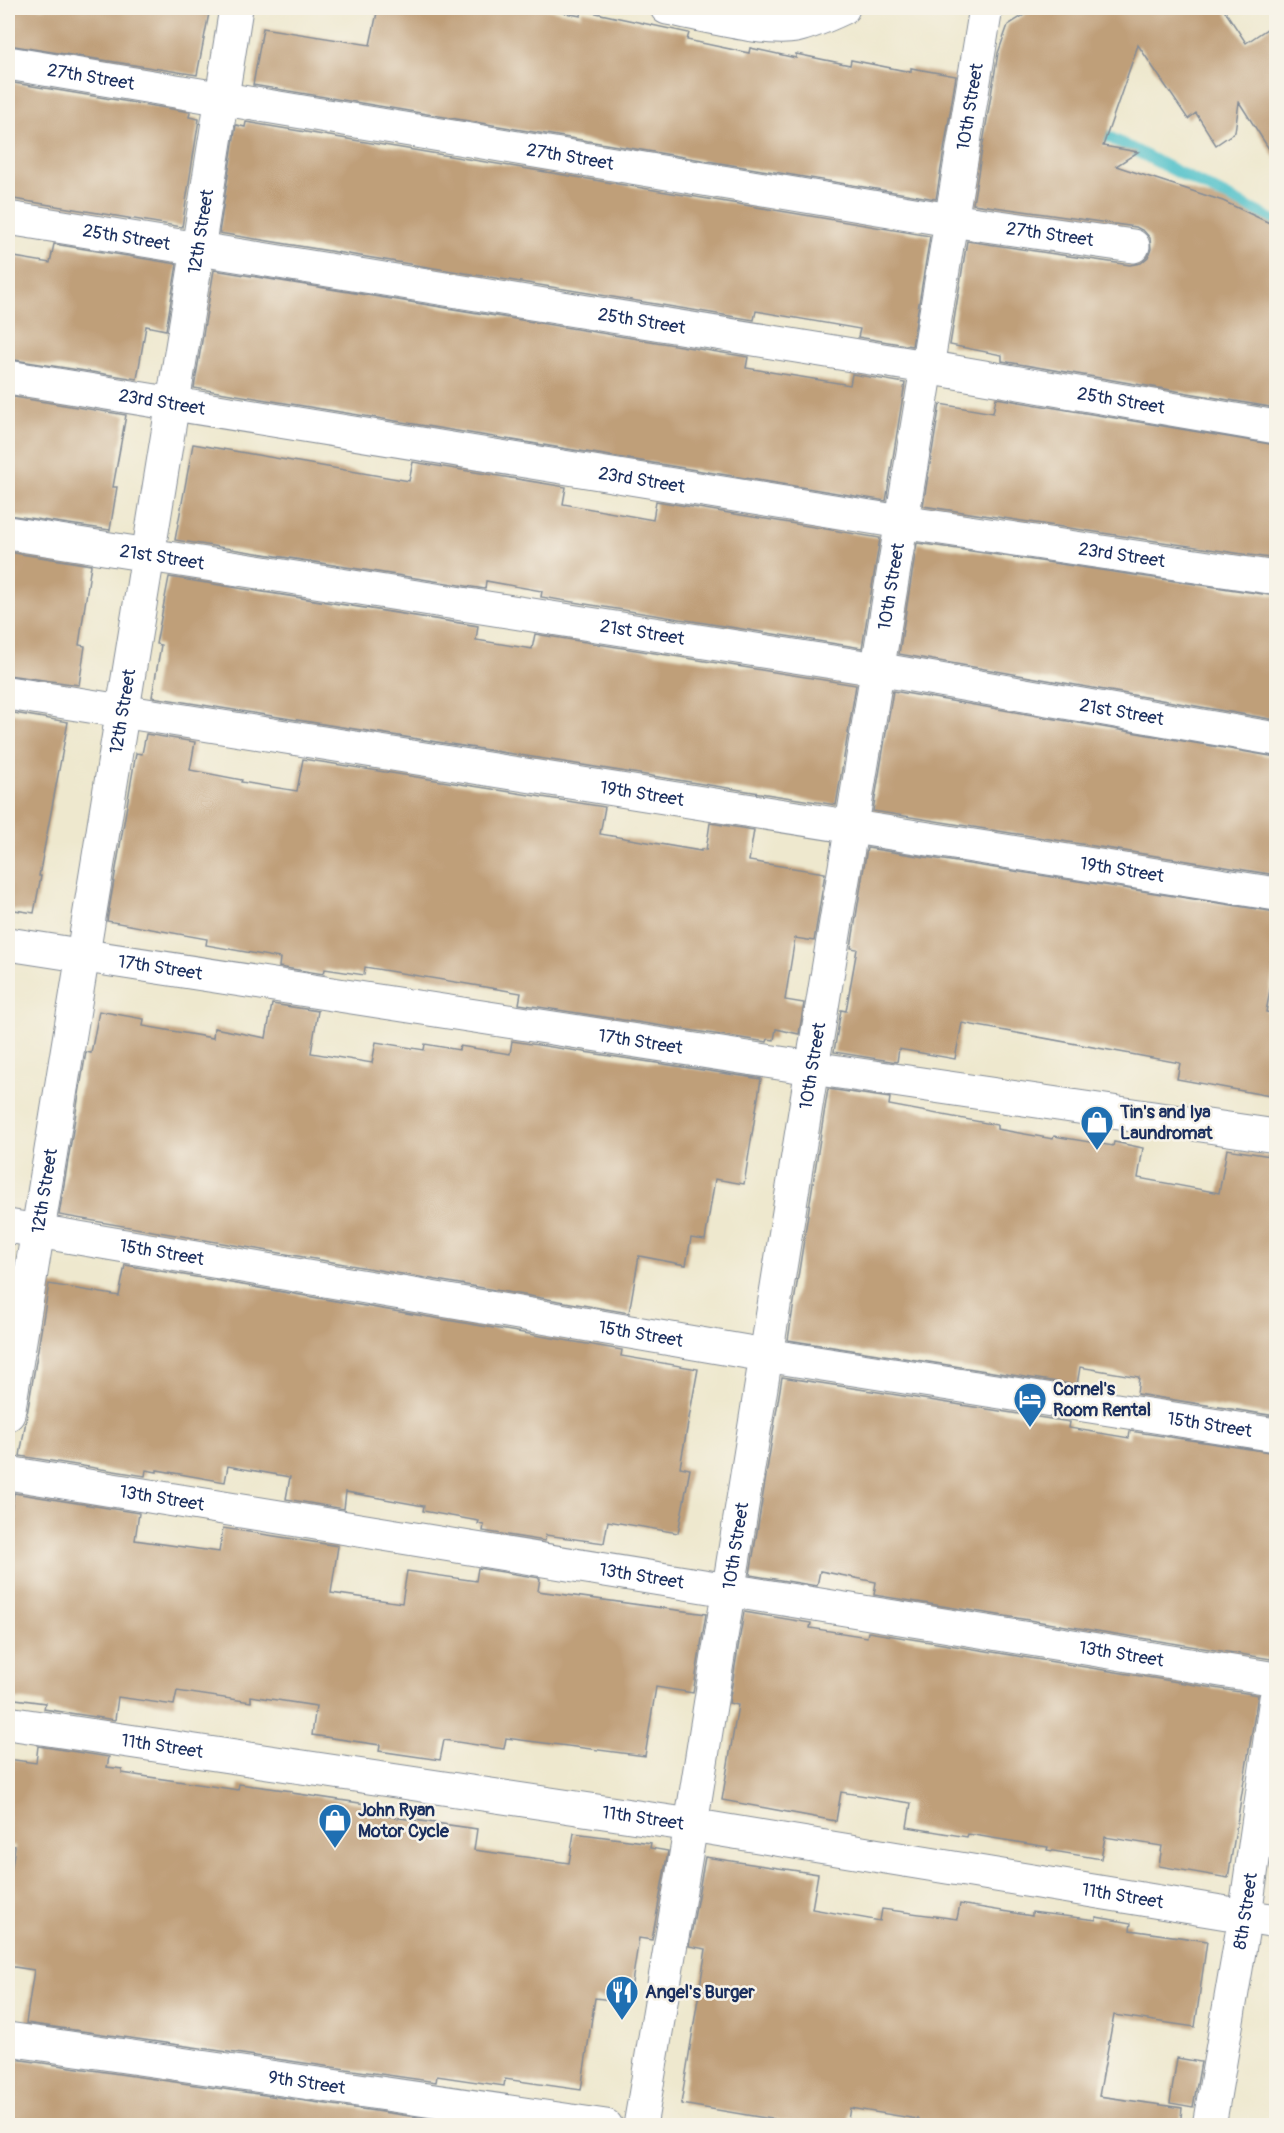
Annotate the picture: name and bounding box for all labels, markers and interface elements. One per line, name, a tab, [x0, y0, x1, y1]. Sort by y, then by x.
street label: 27th Street	[46, 58, 137, 96]
street label: 10th Street	[951, 61, 988, 152]
street label: 27th Street	[525, 138, 616, 175]
street label: 12th Street	[183, 187, 219, 276]
street label: 27th Street	[1005, 217, 1096, 252]
street label: 25th Street	[81, 219, 173, 256]
street label: 25th Street	[596, 302, 688, 339]
street label: 25th Street	[1076, 382, 1167, 419]
street label: 23rd Street	[117, 384, 208, 420]
street label: 23rd Street	[597, 462, 687, 498]
street label: 23rd Street	[1077, 537, 1167, 573]
street label: 21st Street	[118, 539, 207, 575]
street label: 10th Street	[873, 540, 910, 632]
street label: 21st Street	[598, 614, 687, 650]
street label: 12th Street	[104, 666, 141, 755]
street label: 21st Street	[1078, 693, 1166, 731]
street label: 19th Street	[598, 776, 686, 812]
street label: 19th Street	[1078, 852, 1166, 888]
street label: 17th Street	[116, 950, 205, 985]
street label: 10th Street	[794, 1020, 831, 1111]
street label: 17th Street	[597, 1024, 685, 1060]
place label: Tin's and Iya Laundromat	[1119, 1101, 1213, 1145]
shop icon: Tin's and Iya Laundromat	[1079, 1104, 1115, 1151]
street label: 12th Street	[26, 1146, 63, 1235]
street label: 15th Street	[118, 1234, 206, 1271]
street label: 15th Street	[597, 1315, 686, 1352]
place label: Cornel's Room Rental	[1053, 1378, 1151, 1422]
hotel icon: Cornel's Room Rental	[1012, 1381, 1048, 1428]
street label: 15th Street	[1166, 1407, 1254, 1443]
street label: 13th Street	[118, 1480, 207, 1516]
street label: 10th Street	[717, 1500, 754, 1591]
street label: 13th Street	[598, 1558, 686, 1594]
street label: 13th Street	[1077, 1636, 1166, 1672]
street label: 11th Street	[120, 1729, 206, 1764]
place label: John Ryan Motor Cycle	[358, 1799, 450, 1843]
street label: 11th Street	[600, 1800, 686, 1835]
shop icon: John Ryan Motor Cycle	[317, 1802, 353, 1849]
street label: 8th Street	[1228, 1870, 1263, 1951]
street label: 11th Street	[1080, 1878, 1166, 1914]
restaurant icon: Angel's Burger	[604, 1974, 640, 2021]
place label: Angel's Burger	[645, 1981, 755, 2004]
street label: 9th Street	[267, 2066, 348, 2100]

